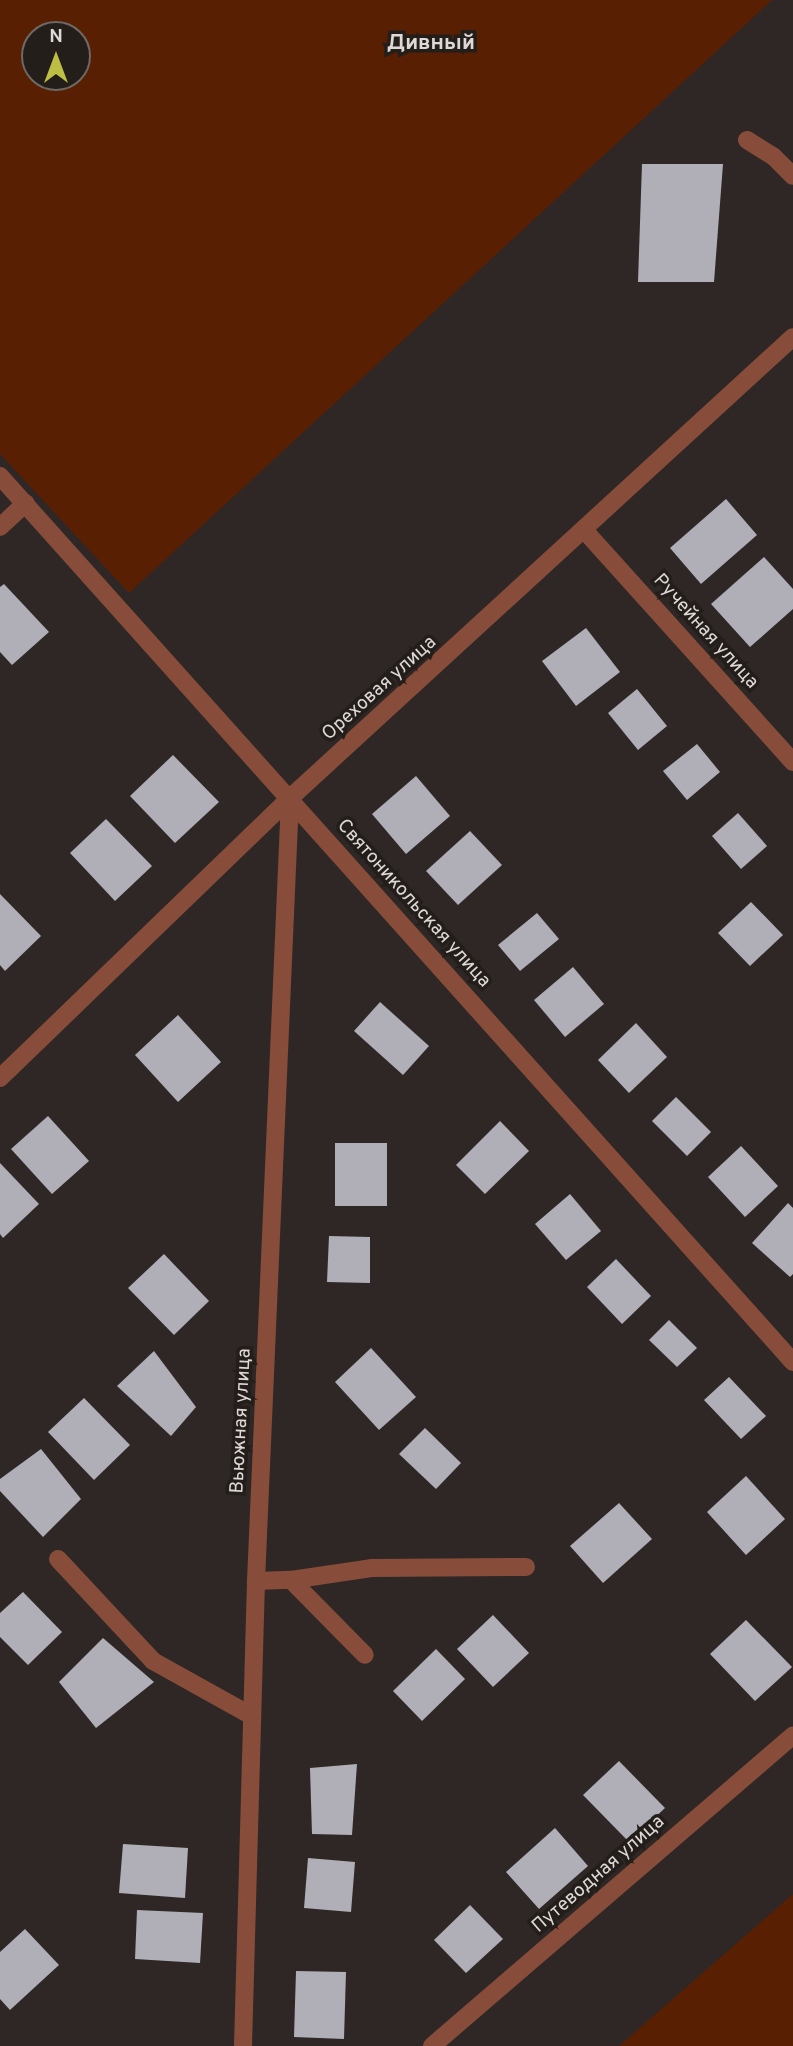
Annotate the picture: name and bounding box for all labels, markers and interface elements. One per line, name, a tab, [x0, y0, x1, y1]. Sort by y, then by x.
north arrow	[21, 21, 91, 91]
text: N	[49, 25, 63, 49]
district label: Дивный	[387, 31, 475, 57]
street label: Ручейная улица	[647, 570, 763, 694]
street label: Ореховая улица	[318, 632, 442, 746]
street label: Святоникольская улица	[331, 815, 495, 993]
street label: Вьюжная улица	[227, 1348, 257, 1494]
street label: Путеводная улица	[528, 1811, 670, 1939]

